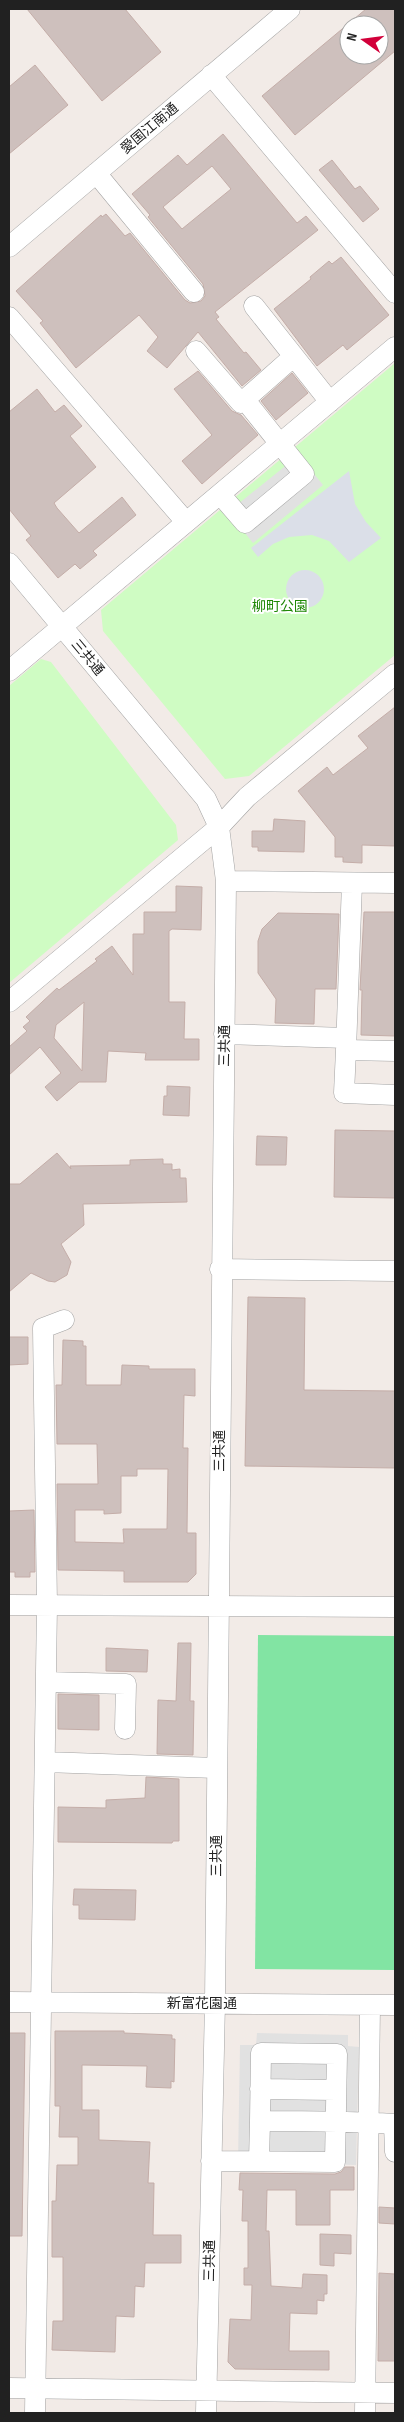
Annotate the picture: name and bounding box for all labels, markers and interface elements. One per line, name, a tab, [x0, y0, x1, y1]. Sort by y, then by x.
north arrow	[339, 15, 389, 65]
text: N	[343, 31, 361, 43]
street label: 愛国江南通	[117, 99, 182, 157]
park label: 柳町公園	[252, 598, 308, 615]
street label: 三共通	[68, 636, 108, 679]
street label: 三共通	[216, 1025, 233, 1067]
street label: 三共通	[211, 1430, 228, 1472]
street label: 三共通	[208, 1835, 225, 1877]
street label: 新富花園通	[167, 1995, 237, 2012]
street label: 三共通	[201, 2240, 218, 2282]

